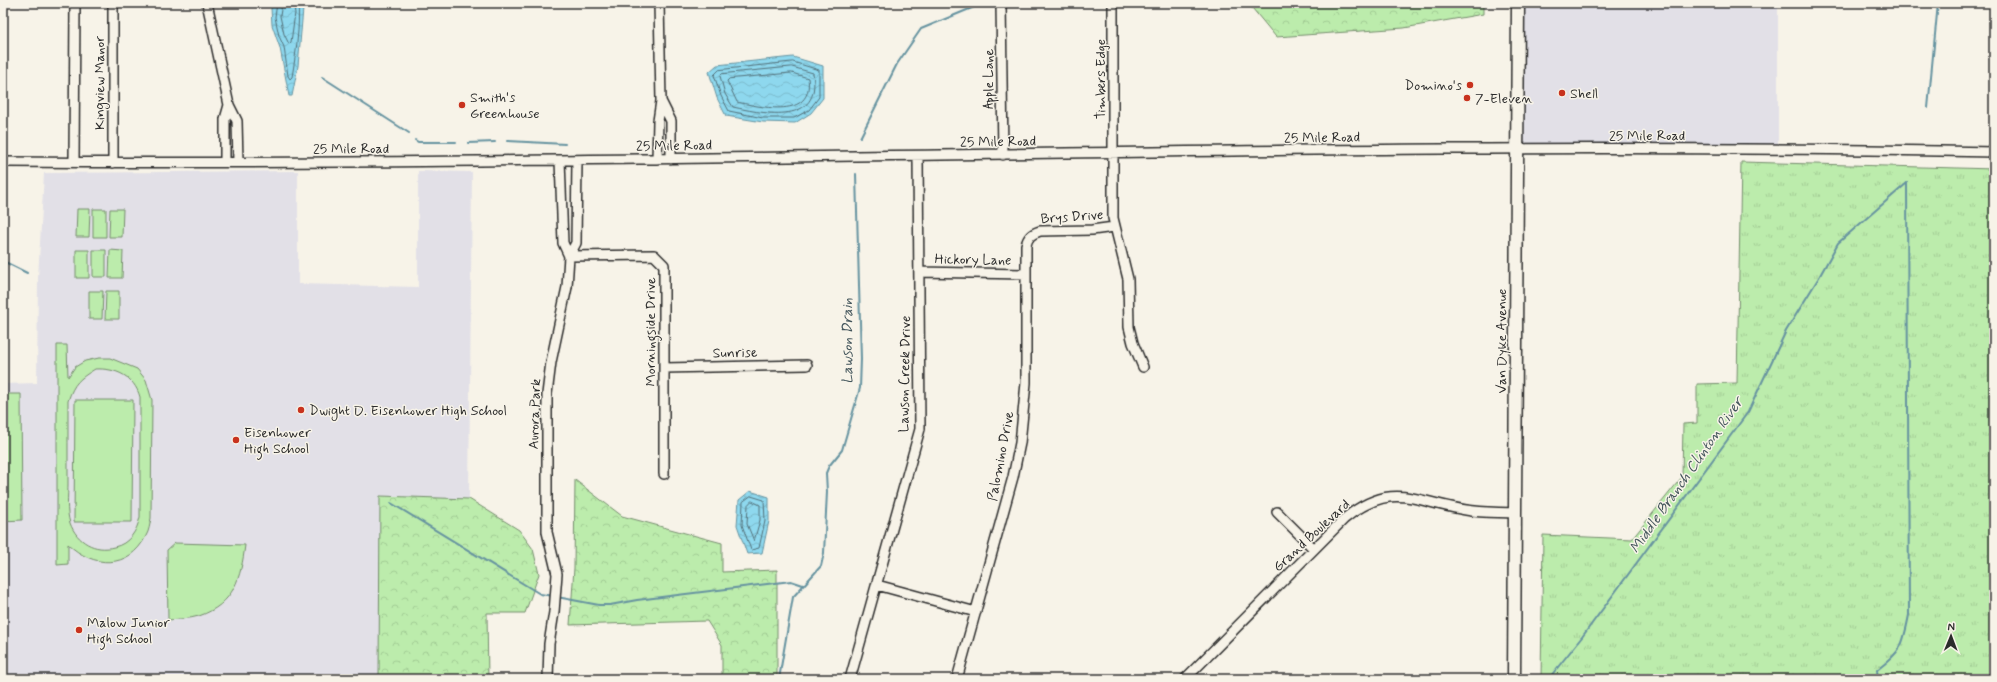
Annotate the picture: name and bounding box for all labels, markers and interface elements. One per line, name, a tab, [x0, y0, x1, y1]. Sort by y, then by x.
street label: Kingview Manor	[91, 36, 110, 130]
street label: Timbers Edge	[1092, 39, 1110, 119]
street label: Apple Lane	[980, 49, 999, 109]
place label: Domino's	[1405, 77, 1462, 95]
marker: Domino's	[1465, 80, 1475, 90]
place label: Shell	[1570, 85, 1598, 103]
marker: Shell	[1557, 88, 1567, 98]
place label: Smith's Greenhouse	[470, 89, 540, 123]
place label: 7-Eleven	[1475, 90, 1533, 108]
marker: 7-Eleven	[1462, 93, 1472, 103]
marker: Smith's Greenhouse	[457, 100, 467, 110]
street label: 25 Mile Road	[1609, 127, 1685, 145]
street label: 25 Mile Road	[1284, 128, 1360, 148]
street label: 25 Mile Road	[960, 132, 1036, 152]
street label: 25 Mile Road	[636, 136, 712, 156]
street label: 25 Mile Road	[313, 140, 389, 158]
street label: Brys Drive	[1040, 206, 1104, 228]
street label: Hickory Lane	[934, 250, 1012, 270]
street label: Morningside Drive	[642, 277, 662, 387]
street label: Van Dyke Avenue	[1493, 289, 1511, 393]
water label: Lawson Drain	[838, 297, 858, 384]
street label: Lawson Creek Drive	[895, 315, 915, 433]
street label: Sunrise	[712, 344, 758, 362]
street label: Aurora Park	[525, 378, 545, 450]
water label: Middle Branch Clinton River	[1625, 392, 1749, 557]
place label: Dwight D. Eisenhower High School	[309, 402, 507, 421]
marker: Dwight D. Eisenhower High School	[296, 405, 306, 415]
street label: Palomino Drive	[983, 409, 1019, 503]
place label: Eisenhower High School	[244, 424, 311, 460]
marker: Eisenhower High School	[231, 435, 241, 445]
street label: Grand Boulevard	[1269, 496, 1354, 576]
place label: Malow Junior High School	[87, 614, 170, 650]
north arrow	[1931, 616, 1971, 656]
text: N	[1947, 620, 1955, 634]
marker: Malow Junior High School	[74, 625, 84, 635]

